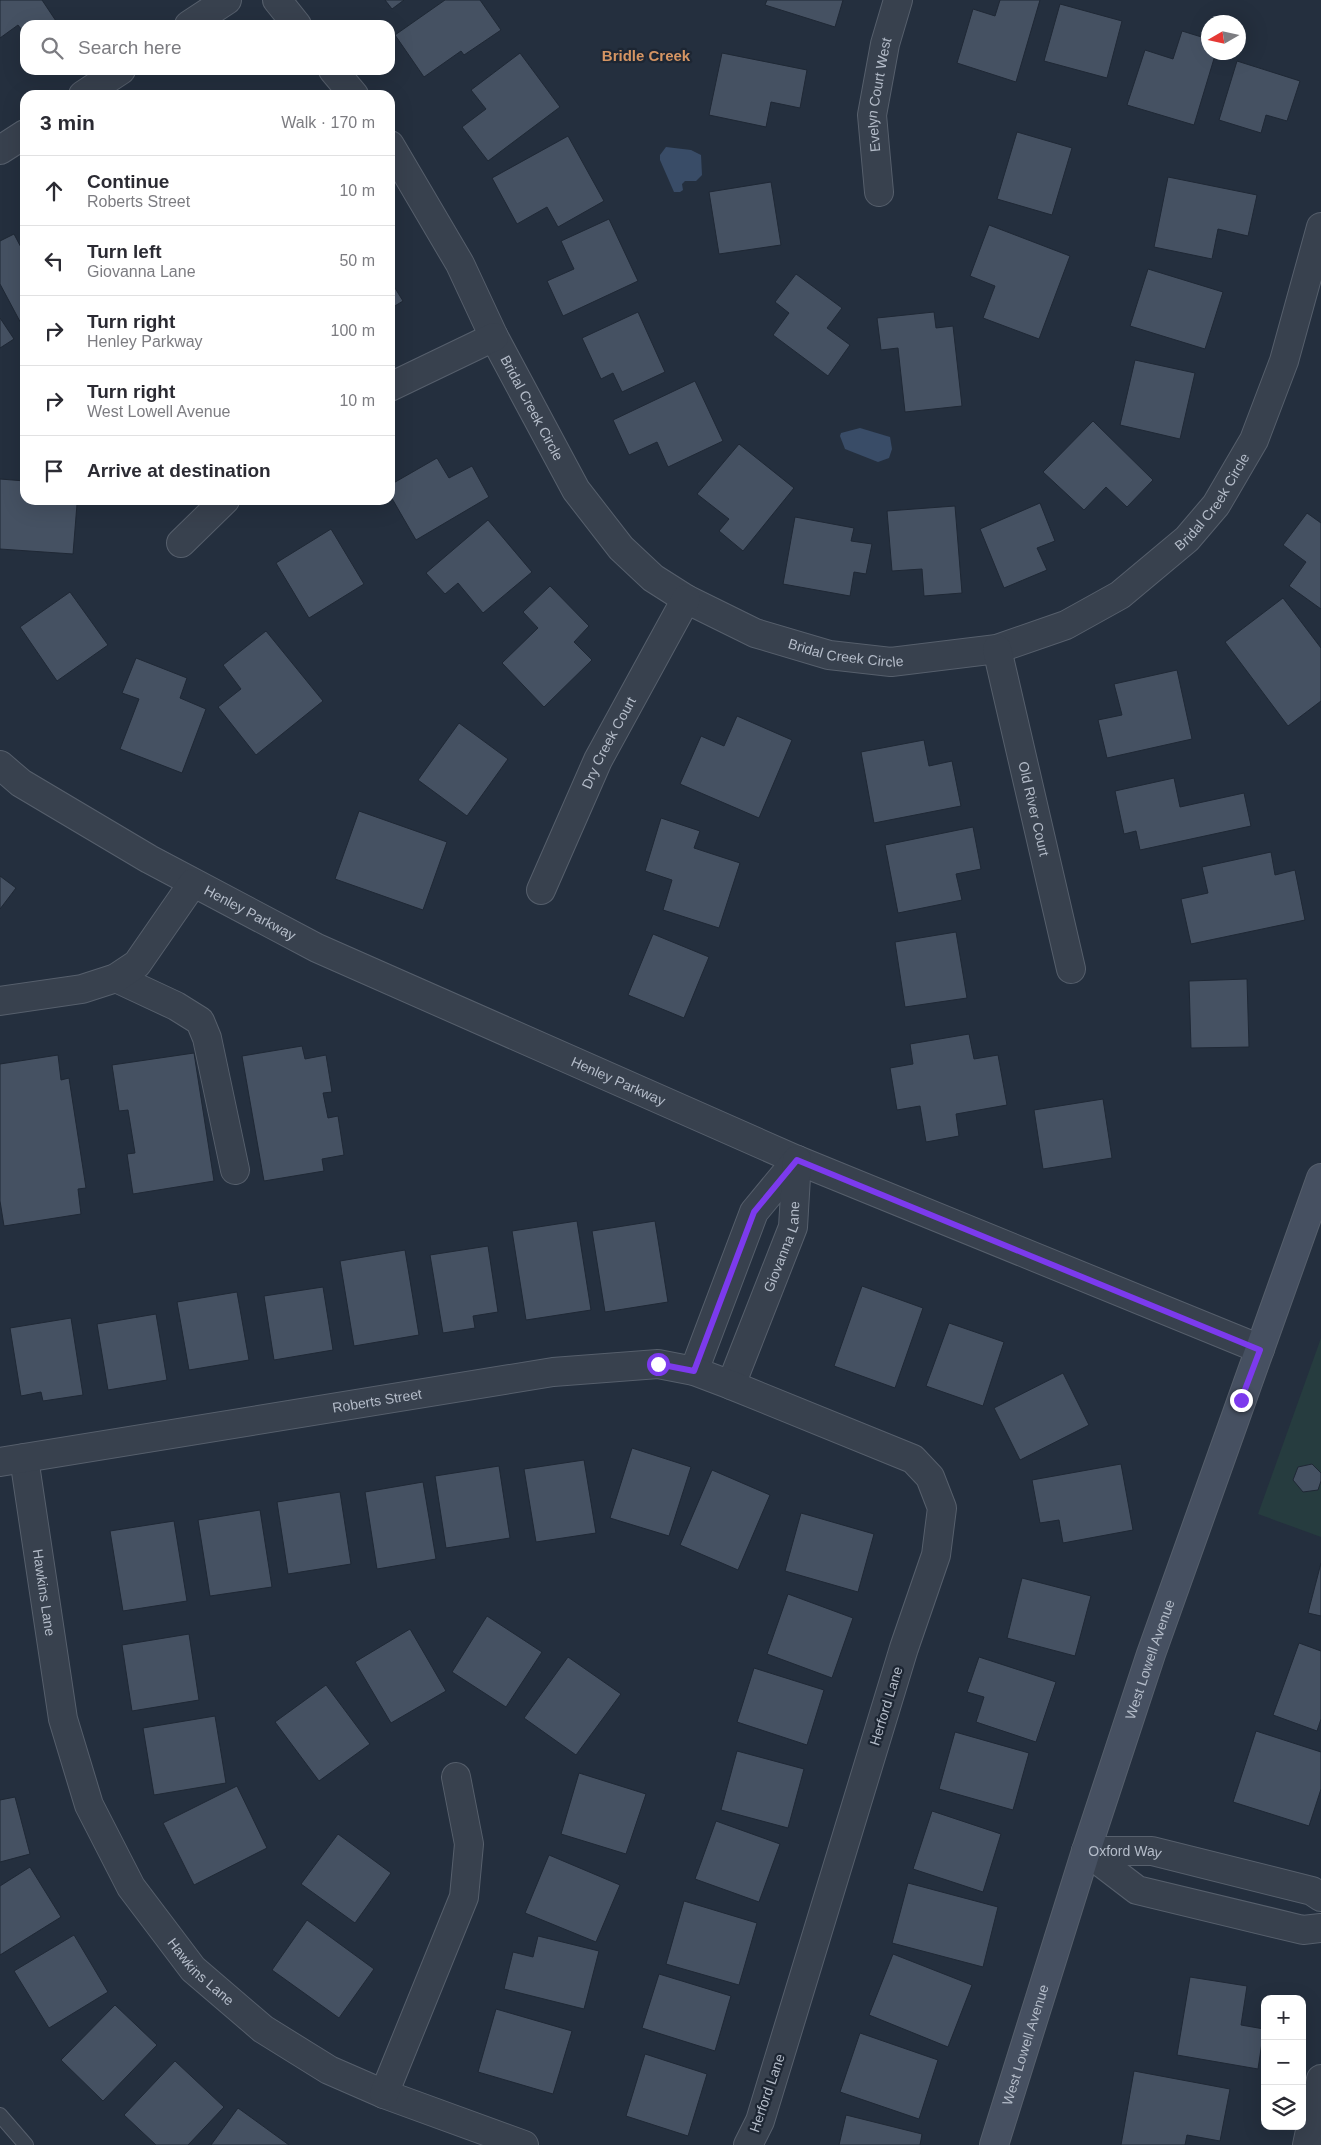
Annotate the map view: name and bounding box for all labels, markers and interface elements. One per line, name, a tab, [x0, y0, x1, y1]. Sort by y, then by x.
north arrow	[1201, 15, 1246, 60]
search box	[20, 20, 395, 75]
icon: search	[38, 34, 66, 62]
street label: Evelyn Court West	[864, 35, 895, 153]
text: Search here	[78, 37, 182, 58]
district label: Bridle Creek	[602, 47, 691, 64]
text: 3 min	[40, 111, 95, 134]
text: Walk · 170 m	[281, 114, 375, 131]
text: Continue	[87, 171, 169, 192]
icon: ahead	[40, 177, 68, 205]
text: 10 m	[339, 182, 375, 199]
text: Roberts Street	[87, 193, 190, 210]
text: Turn left	[87, 241, 162, 262]
icon: left	[40, 247, 68, 275]
text: 50 m	[339, 252, 375, 269]
text: Giovanna Lane	[87, 263, 196, 280]
text: Turn right	[87, 311, 175, 332]
icon: right	[40, 317, 68, 345]
text: 100 m	[331, 322, 375, 339]
text: Henley Parkway	[87, 333, 203, 350]
street label: Bridal Creek Circle	[497, 353, 567, 463]
text: Turn right	[87, 381, 175, 402]
icon: right	[40, 387, 68, 415]
text: 10 m	[339, 392, 375, 409]
text: West Lowell Avenue	[87, 403, 231, 420]
street label: Bridal Creek Circle	[1172, 450, 1253, 554]
icon: arrive	[40, 457, 68, 485]
text: Arrive at destination	[87, 460, 271, 481]
street label: Bridal Creek Circle	[786, 635, 904, 670]
street label: Dry Creek Court	[578, 694, 639, 791]
street label: Old River Court	[1015, 760, 1053, 858]
street label: Henley Parkway	[202, 882, 299, 943]
street label: Henley Parkway	[569, 1053, 668, 1109]
street label: Giovanna Lane	[760, 1201, 803, 1294]
route start	[647, 1353, 670, 1376]
street label: Roberts Street	[331, 1385, 423, 1416]
route end	[1230, 1389, 1253, 1412]
street label: Hawkins Lane	[30, 1548, 59, 1637]
street label: West Lowell Avenue	[1122, 1597, 1178, 1721]
street label: Herford Lane	[866, 1664, 906, 1747]
street label: Oxford Way	[1088, 1843, 1163, 1861]
street label: Hawkins Lane	[164, 1935, 237, 2009]
street label: West Lowell Avenue	[999, 1982, 1052, 2107]
map controls	[1261, 1995, 1306, 2130]
button: +	[1261, 1995, 1306, 2040]
button: −	[1261, 2040, 1306, 2085]
street label: Herford Lane	[746, 2052, 788, 2134]
button: layers	[1261, 2085, 1306, 2130]

